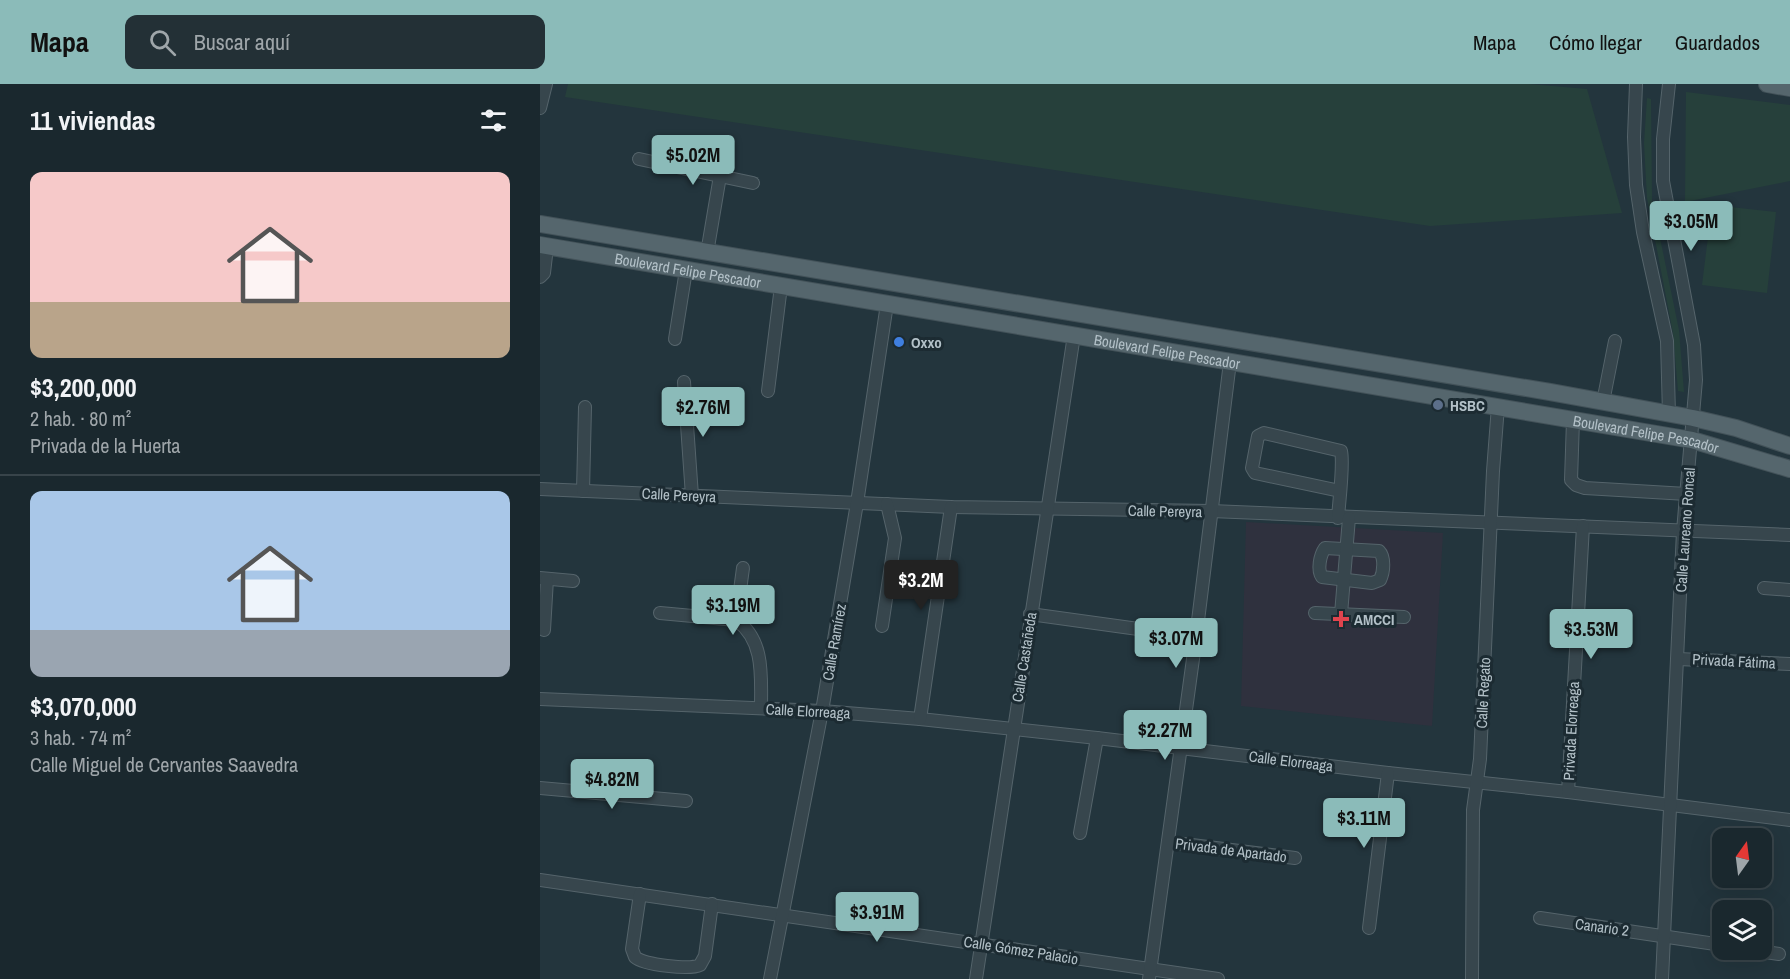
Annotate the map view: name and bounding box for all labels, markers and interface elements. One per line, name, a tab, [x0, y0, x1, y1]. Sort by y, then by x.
search box	[125, 15, 545, 69]
text: Mapa	[30, 23, 89, 61]
icon: search	[146, 26, 179, 59]
text: Buscar aquí	[194, 27, 290, 57]
text: Mapa	[1473, 28, 1516, 57]
text: Cómo llegar	[1549, 28, 1642, 57]
text: Guardados	[1675, 28, 1760, 57]
text: 11 viviendas	[30, 103, 156, 138]
icon: filters	[477, 104, 510, 137]
pin: $5.02M	[644, 135, 742, 186]
text: $5.02M	[666, 141, 720, 168]
pin: $3.05M	[1642, 201, 1740, 252]
text: $3.05M	[1664, 207, 1718, 234]
icon: home	[216, 211, 324, 319]
street label: Boulevard Felipe Pescador	[613, 247, 763, 293]
street label: Boulevard Felipe Pescador	[1092, 328, 1242, 374]
place label: Oxxo	[911, 332, 942, 353]
marker: Oxxo	[892, 335, 906, 349]
text: $3,200,000	[30, 370, 137, 405]
pin: $2.76M	[654, 387, 752, 438]
text: $2.76M	[676, 393, 730, 420]
place label: HSBC	[1450, 395, 1485, 416]
marker: HSBC	[1431, 398, 1445, 412]
text: 2 hab. · 80 m²	[30, 405, 131, 432]
street label: Boulevard Felipe Pescador	[1572, 410, 1721, 458]
text: Privada de la Huerta	[30, 432, 180, 459]
street label: Calle Laureano Roncal	[1670, 467, 1700, 593]
street label: Calle Pereyra	[641, 483, 717, 507]
street label: Calle Pereyra	[1128, 500, 1203, 522]
icon: home	[216, 530, 324, 638]
pin: $3.2M	[879, 560, 963, 611]
text: $3.2M	[898, 566, 944, 593]
pin: $3.19M	[684, 585, 782, 636]
text: $3.19M	[706, 591, 760, 618]
street label: Calle Ramírez	[817, 602, 851, 682]
place label: AMCCI	[1354, 609, 1394, 630]
pin: $3.53M	[1542, 609, 1640, 660]
street label: Calle Castañeda	[1007, 610, 1042, 704]
marker: AMCCI	[1332, 610, 1350, 628]
text: $3.53M	[1564, 615, 1618, 642]
pin: $3.07M	[1127, 618, 1225, 669]
text: $3.07M	[1149, 624, 1203, 651]
street label: Privada Fátima	[1692, 648, 1776, 674]
street label: Calle Regato	[1471, 657, 1495, 729]
street label: Privada Elorreaga	[1558, 681, 1584, 781]
text: $3,070,000	[30, 689, 137, 724]
street label: Calle Elorreaga	[765, 698, 851, 724]
pin: $2.27M	[1116, 710, 1214, 761]
text: $2.27M	[1138, 716, 1192, 743]
text: 3 hab. · 74 m²	[30, 724, 131, 751]
street label: Calle Elorreaga	[1248, 745, 1335, 777]
text: Calle Miguel de Cervantes Saavedra	[30, 751, 298, 778]
pin: $4.82M	[563, 759, 661, 810]
text: $4.82M	[585, 765, 639, 792]
pin: $3.11M	[1315, 798, 1413, 849]
text: $3.11M	[1337, 804, 1391, 831]
north arrow	[1712, 828, 1772, 888]
map controls	[1712, 828, 1772, 960]
street label: Privada de Apartado	[1174, 833, 1288, 867]
pin: $3.91M	[828, 892, 926, 943]
text: $3.91M	[850, 898, 904, 925]
button: layers	[1712, 900, 1772, 960]
street label: Canario 2	[1574, 913, 1630, 941]
street label: Calle Gómez Palacio	[962, 931, 1080, 969]

